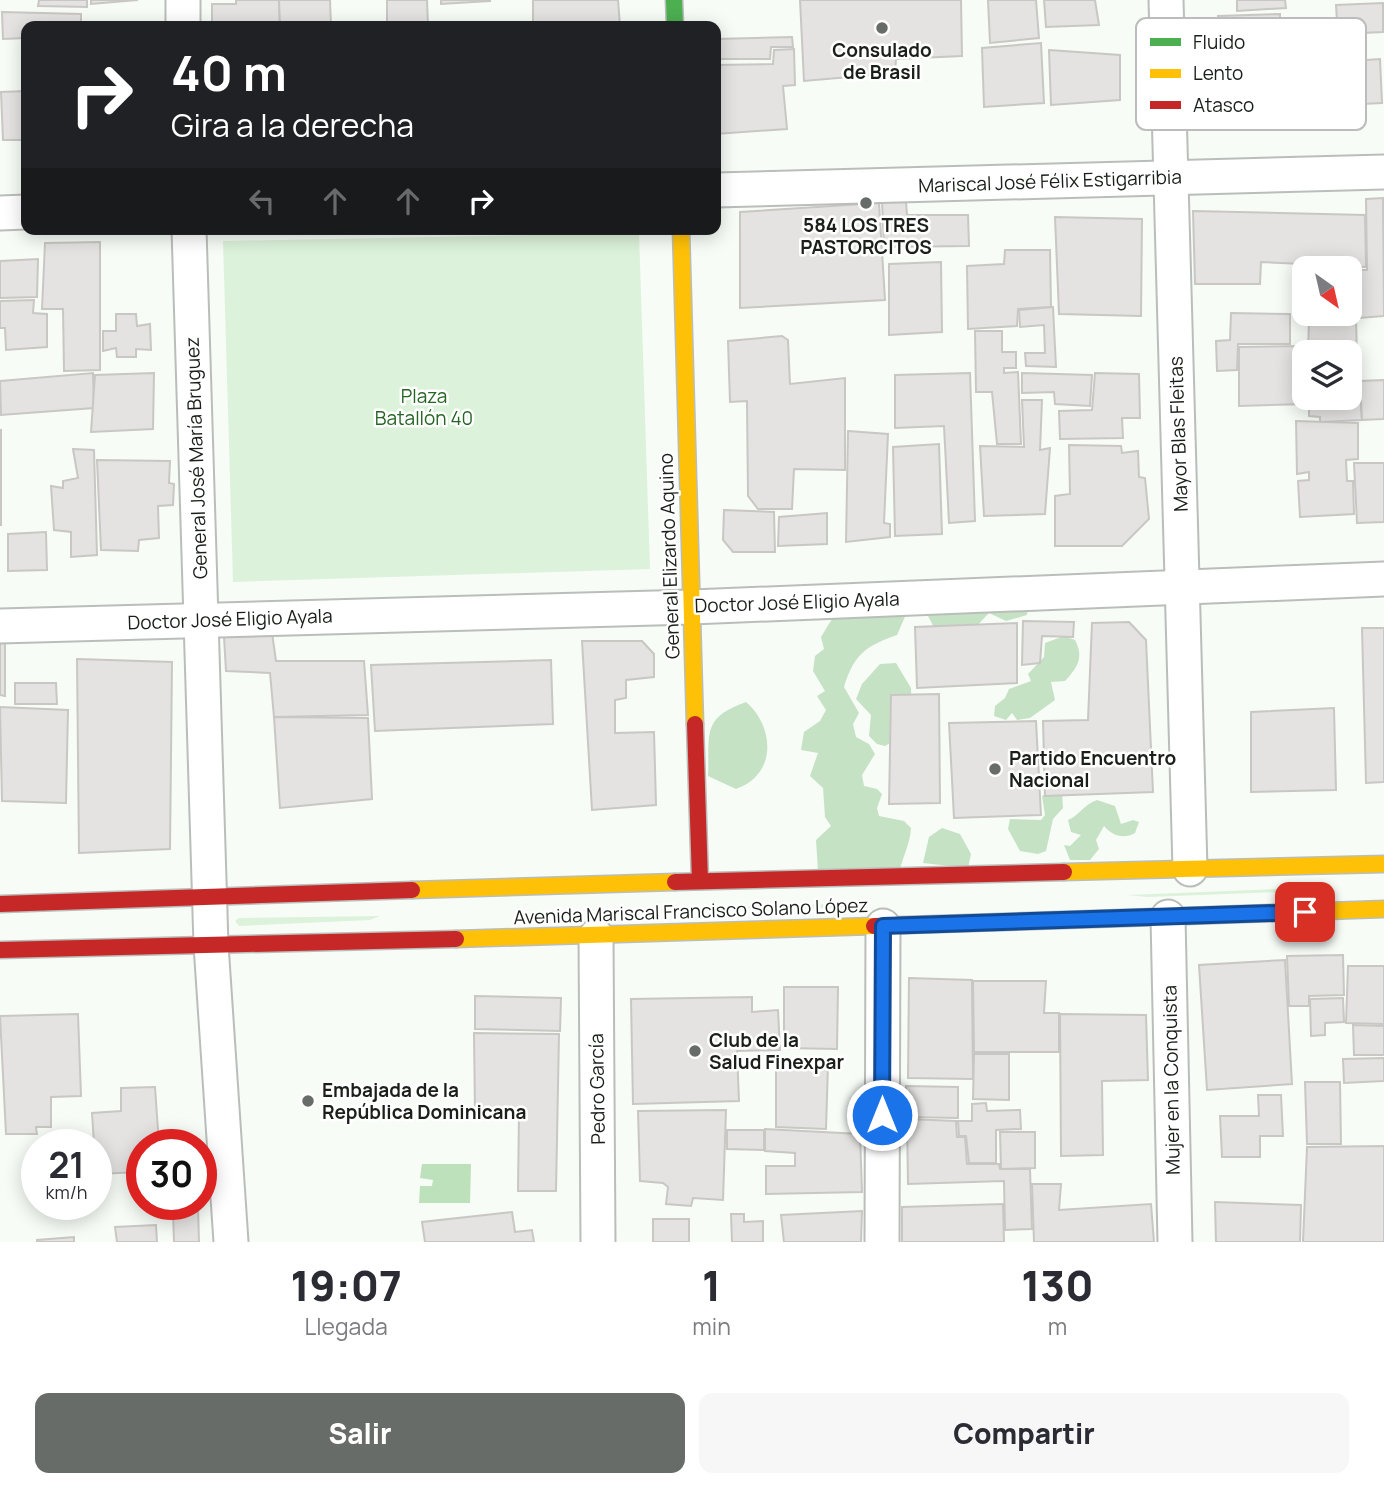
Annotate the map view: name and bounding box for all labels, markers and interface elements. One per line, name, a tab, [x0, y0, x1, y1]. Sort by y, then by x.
legend	[1136, 18, 1366, 130]
marker: Consulado de Brasil	[874, 20, 890, 36]
text: Fluido	[1193, 29, 1245, 55]
place label: Consulado de Brasil	[832, 37, 932, 85]
text: 40 m	[171, 39, 287, 106]
icon: right	[56, 49, 147, 140]
text: Lento	[1193, 60, 1243, 86]
text: Atasco	[1193, 92, 1254, 118]
text: Gira a la derecha	[171, 103, 414, 147]
street label: Mariscal José Félix Estigarribia	[918, 163, 1182, 199]
icon: left	[243, 182, 281, 220]
icon: ahead	[316, 182, 354, 220]
icon: ahead	[389, 182, 427, 220]
icon: right	[462, 182, 500, 220]
marker: 584 LOS TRES PASTORCITOS	[858, 195, 874, 211]
place label: 584 LOS TRES PASTORCITOS	[800, 212, 932, 260]
north arrow	[1292, 256, 1362, 326]
map controls	[1292, 256, 1362, 410]
street label: General José María Bruguez	[179, 336, 213, 580]
button: layers	[1292, 340, 1362, 410]
street label: Mayor Blas Fleitas	[1162, 356, 1194, 512]
park label: Plaza Batallón 40	[375, 383, 473, 431]
street label: General Elizardo Aquino	[652, 453, 686, 659]
street label: Doctor José Eligio Ayala	[694, 585, 900, 619]
street label: Doctor José Eligio Ayala	[127, 602, 333, 636]
place label: Partido Encuentro Nacional	[1009, 745, 1176, 793]
marker: Partido Encuentro Nacional	[987, 761, 1003, 777]
pin	[1275, 882, 1335, 942]
street label: Avenida Mariscal Francisco Solano López	[513, 892, 869, 930]
icon: arrive	[1286, 893, 1324, 931]
street label: Mujer en la Conquista	[1156, 985, 1186, 1175]
place label: Club de la Salud Finexpar	[709, 1027, 844, 1075]
street label: Pedro García	[583, 1033, 611, 1145]
marker: Club de la Salud Finexpar	[687, 1043, 703, 1059]
place label: Embajada de la República Dominicana	[322, 1077, 526, 1125]
position arrow	[845, 1078, 919, 1152]
marker: Embajada de la República Dominicana	[300, 1093, 316, 1109]
speed limit sign: 30	[126, 1129, 217, 1220]
text: 21	[48, 1141, 85, 1189]
text: km/h	[46, 1180, 87, 1204]
text: 19:07	[290, 1256, 402, 1314]
text: 1	[702, 1256, 721, 1314]
text: 130	[1021, 1256, 1094, 1314]
text: Llegada	[304, 1310, 388, 1342]
text: min	[692, 1310, 731, 1342]
text: m	[1048, 1310, 1067, 1342]
button: Salir	[35, 1393, 685, 1473]
button: Compartir	[699, 1393, 1349, 1473]

